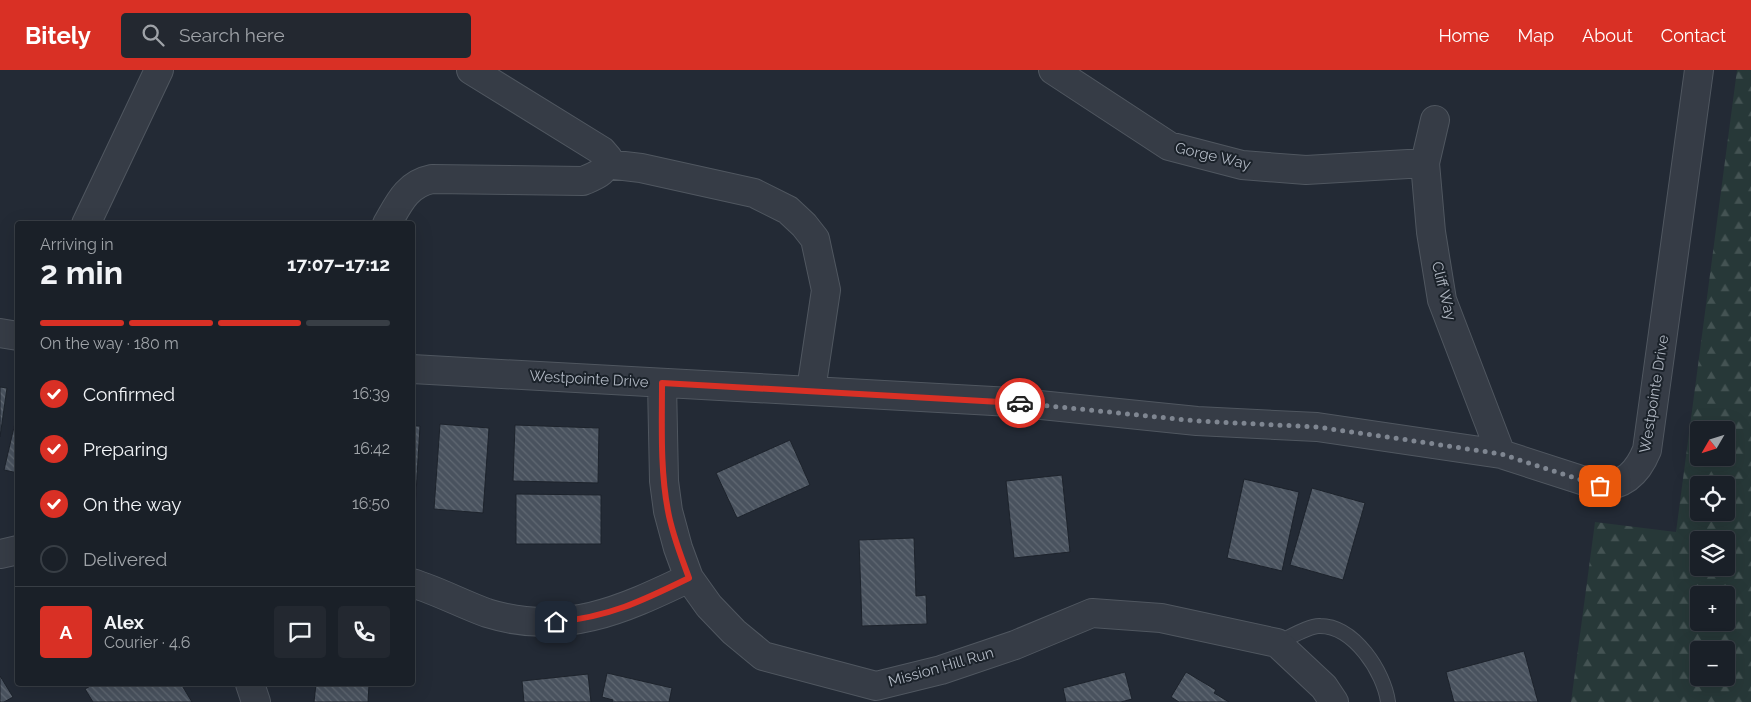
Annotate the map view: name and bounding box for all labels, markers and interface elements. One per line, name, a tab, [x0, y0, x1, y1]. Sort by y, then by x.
search box	[121, 13, 471, 58]
text: Bitely	[25, 21, 91, 50]
icon: search	[139, 21, 167, 49]
text: Search here	[179, 24, 285, 46]
text: Home	[1438, 25, 1489, 46]
text: Map	[1517, 25, 1554, 46]
text: About	[1582, 25, 1633, 46]
text: Contact	[1661, 25, 1726, 46]
street label: Gorge Way	[1173, 139, 1253, 173]
text: Arriving in	[40, 235, 114, 254]
text: 17:07–17:12	[287, 253, 390, 275]
text: 2 min	[40, 254, 123, 291]
street label: Cliff Way	[1428, 260, 1460, 322]
text: On the way · 180 m	[40, 334, 179, 353]
street label: Westpointe Drive	[1636, 334, 1672, 454]
street label: Westpointe Drive	[529, 367, 649, 391]
courier	[995, 378, 1045, 428]
icon: check	[40, 380, 68, 408]
text: Confirmed	[83, 383, 175, 405]
text: 16:39	[353, 384, 390, 403]
icon: car	[1006, 389, 1034, 417]
north arrow	[1690, 421, 1735, 466]
map controls	[1690, 421, 1735, 686]
icon: check	[40, 435, 68, 463]
text: Preparing	[83, 438, 168, 460]
text: 16:42	[353, 439, 390, 458]
pin	[1579, 465, 1621, 507]
icon: bag	[1586, 472, 1614, 500]
button: locate	[1690, 476, 1735, 521]
icon: check	[40, 490, 68, 518]
text: On the way	[83, 493, 182, 515]
text: 16:50	[352, 494, 390, 513]
button: layers	[1690, 531, 1735, 576]
text: Delivered	[83, 548, 167, 570]
button: +	[1690, 586, 1735, 631]
pin	[535, 601, 577, 643]
button: chat	[274, 606, 326, 658]
button: phone	[338, 606, 390, 658]
icon: home	[542, 608, 570, 636]
text: Alex	[104, 611, 144, 633]
text: A	[60, 621, 72, 643]
text: Courier · 4.6	[104, 633, 190, 652]
button: −	[1690, 641, 1735, 686]
street label: Mission Hill Run	[886, 643, 996, 691]

